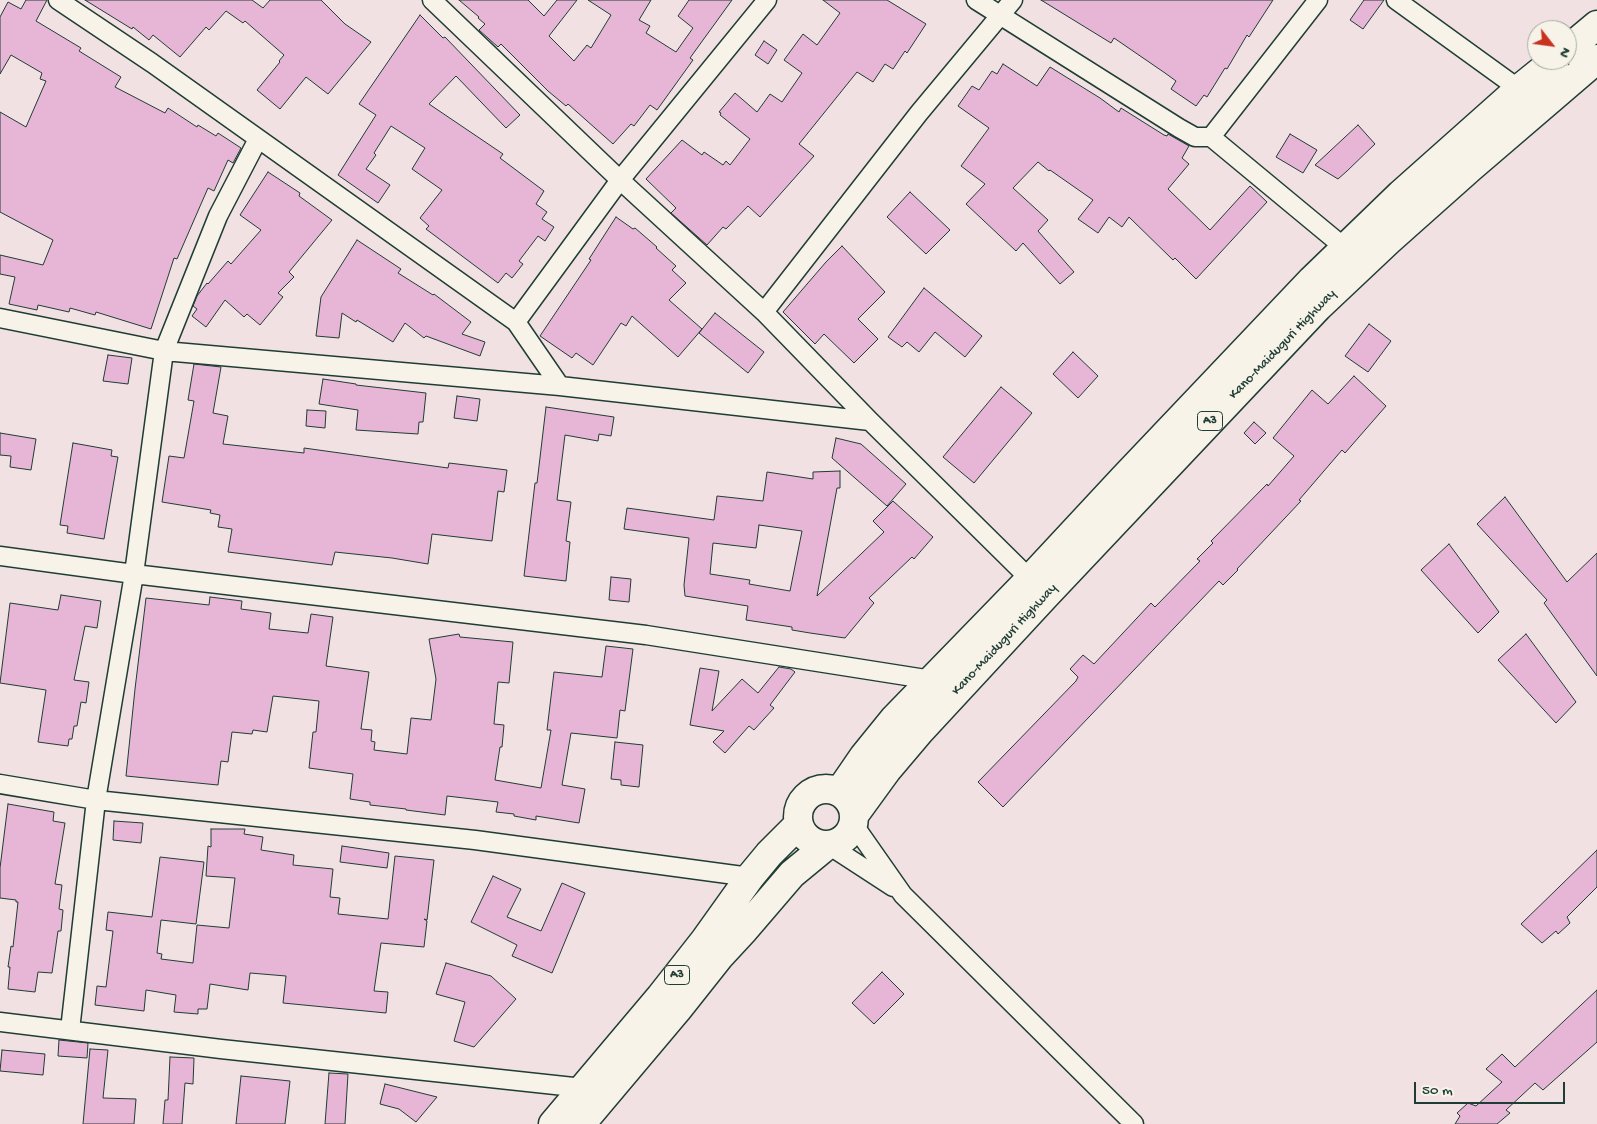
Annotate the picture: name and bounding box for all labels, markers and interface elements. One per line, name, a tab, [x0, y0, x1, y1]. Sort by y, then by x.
north arrow	[1527, 20, 1577, 70]
text: N	[1555, 44, 1574, 60]
street label: Kano-Maiduguri Highway	[1226, 286, 1340, 404]
road number: A3	[1198, 412, 1222, 431]
street label: Kano-Maiduguri Highway	[949, 581, 1061, 699]
road number: A3	[664, 966, 690, 984]
scale bar	[1417, 1072, 1568, 1104]
text: 50 m	[1422, 1082, 1453, 1100]

